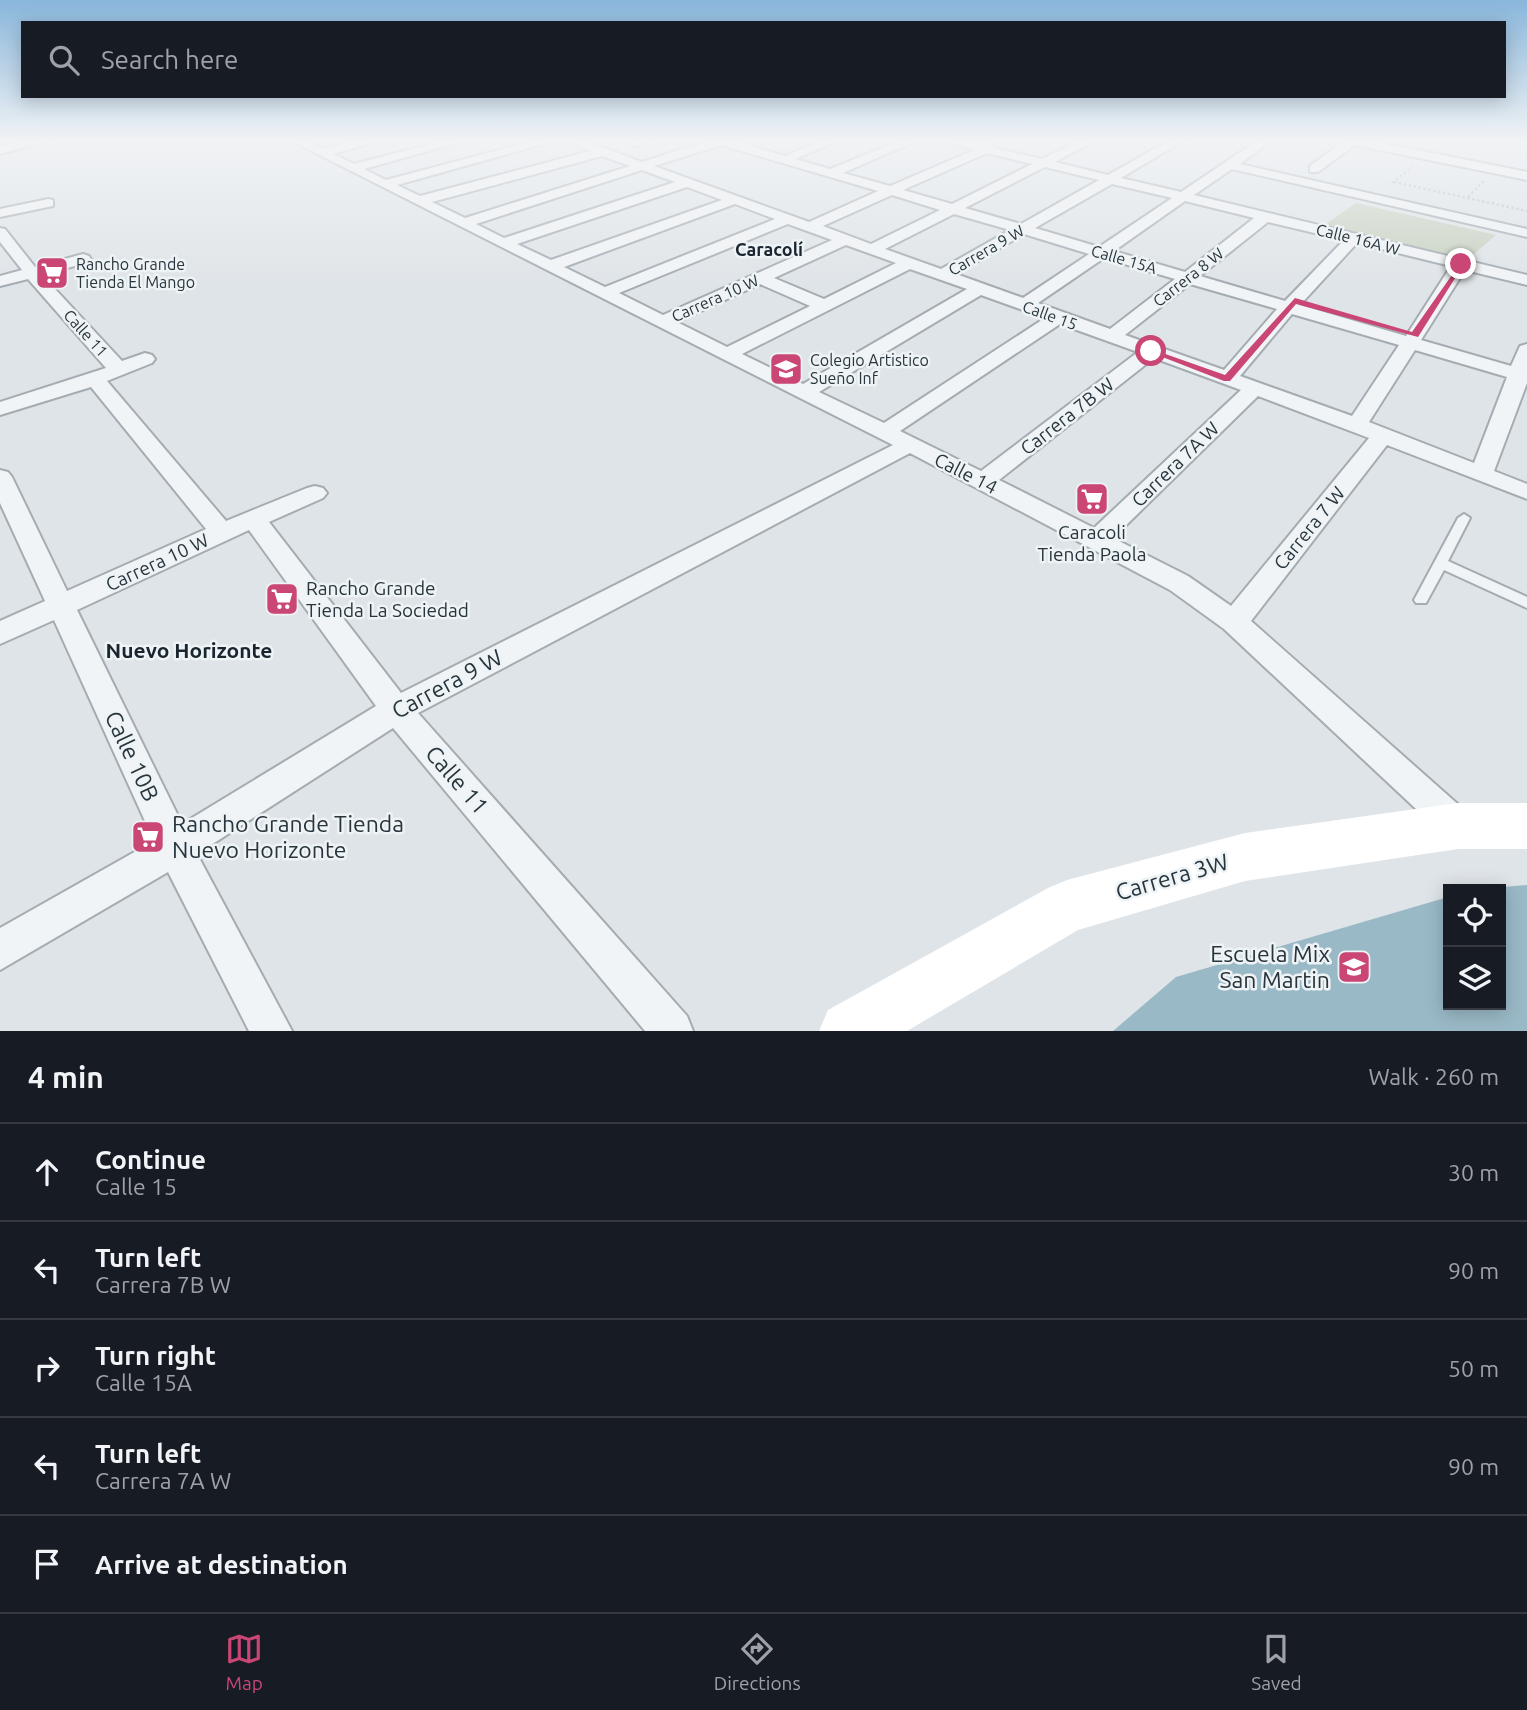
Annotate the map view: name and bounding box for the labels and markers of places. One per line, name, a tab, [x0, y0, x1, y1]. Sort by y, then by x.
supermarket icon: Rancho Grande Tienda El Mango	[33, 254, 71, 292]
place label: Rancho Grande Tienda El Mango	[76, 255, 195, 291]
school or university icon: Colegio Artistico Sueño Inf	[767, 350, 805, 388]
place label: Colegio Artistico Sueño Inf	[810, 351, 929, 387]
supermarket icon: Caracoli Tienda Paola	[1073, 480, 1111, 518]
place label: Caracoli Tienda Paola	[1037, 521, 1147, 565]
place label: Rancho Grande Tienda La Sociedad	[306, 577, 469, 621]
supermarket icon: Rancho Grande Tienda La Sociedad	[263, 580, 301, 618]
place label: Rancho Grande Tienda Nuevo Horizonte	[172, 811, 404, 862]
supermarket icon: Rancho Grande Tienda Nuevo Horizonte	[129, 818, 167, 856]
place label: Escuela Mix San Martin	[1210, 941, 1330, 992]
school or university icon: Escuela Mix San Martin	[1335, 948, 1373, 986]

